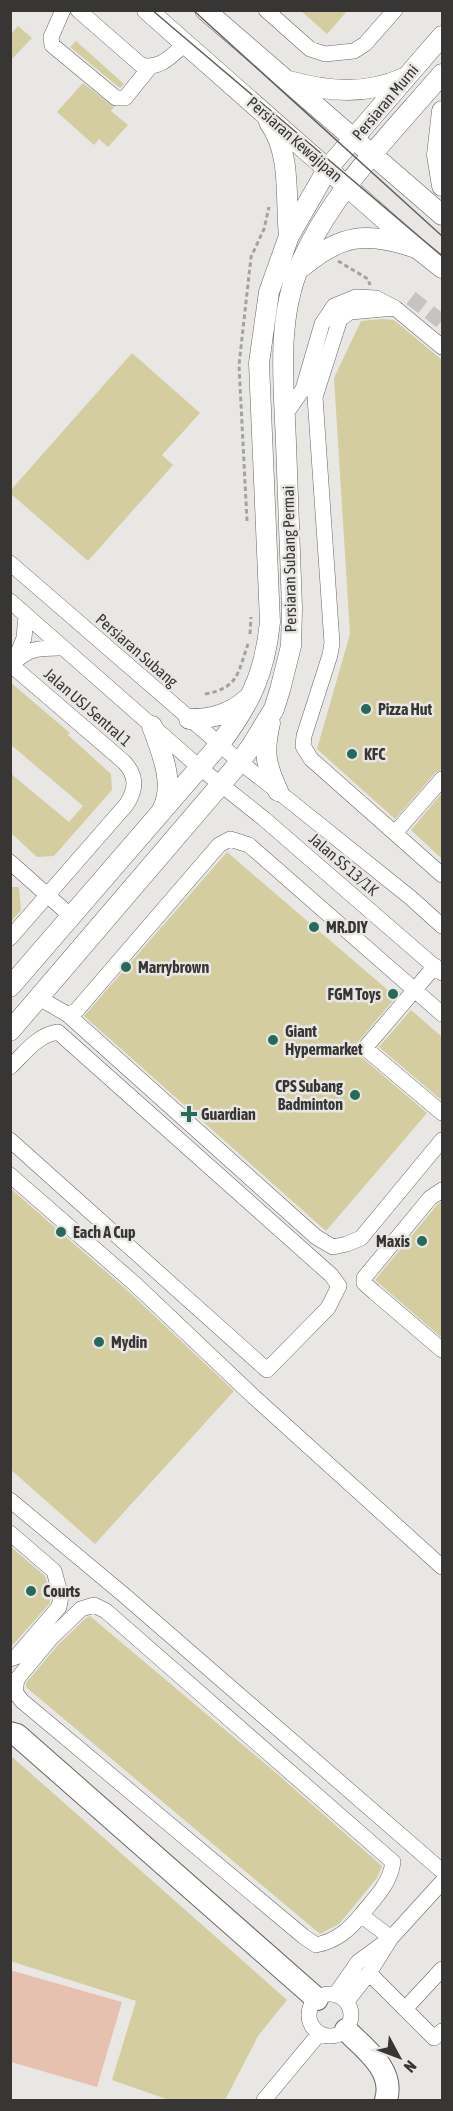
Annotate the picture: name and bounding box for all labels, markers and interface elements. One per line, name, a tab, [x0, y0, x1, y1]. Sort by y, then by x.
street label: Persiaran Murni	[348, 61, 422, 143]
street label: Persiaran Kewajipan	[243, 93, 346, 186]
street label: Persiaran Subang Permai	[279, 485, 300, 633]
street label: Persiaran Subang	[92, 610, 182, 691]
street label: Jalan USJ Sentral 1	[41, 664, 135, 750]
place label: Pizza Hut	[378, 700, 433, 718]
marker: Pizza Hut	[359, 702, 373, 716]
place label: KFC	[364, 745, 386, 763]
marker: KFC	[345, 747, 359, 761]
street label: Jalan SS 13/1K	[306, 829, 382, 899]
place label: MR.DIY	[326, 918, 369, 936]
marker: MR.DIY	[307, 920, 321, 934]
place label: Marrybrown	[138, 958, 209, 976]
marker: Marrybrown	[119, 960, 133, 974]
place label: FGM Toys	[327, 985, 381, 1003]
marker: FGM Toys	[386, 987, 400, 1001]
place label: Giant Hypermarket	[285, 1022, 363, 1058]
marker: Giant Hypermarket	[266, 1033, 280, 1047]
place label: CPS Subang Badminton	[275, 1077, 343, 1113]
marker: CPS Subang Badminton	[348, 1088, 362, 1102]
place label: Guardian	[201, 1105, 256, 1123]
marker: Guardian	[182, 1107, 196, 1121]
place label: Each A Cup	[73, 1223, 136, 1241]
marker: Each A Cup	[54, 1225, 68, 1239]
place label: Maxis	[376, 1232, 410, 1250]
marker: Maxis	[415, 1234, 429, 1248]
place label: Mydin	[111, 1333, 147, 1351]
marker: Mydin	[92, 1335, 106, 1349]
place label: Courts	[43, 1582, 81, 1600]
marker: Courts	[24, 1584, 38, 1598]
north arrow	[369, 2027, 429, 2087]
text: N	[400, 2057, 420, 2076]

